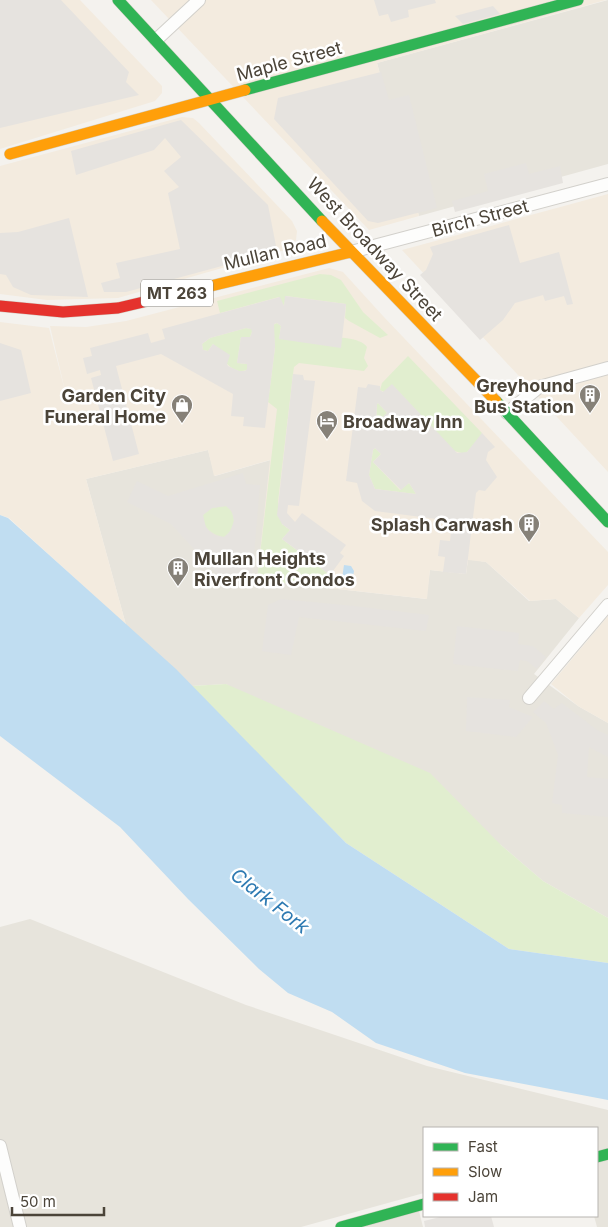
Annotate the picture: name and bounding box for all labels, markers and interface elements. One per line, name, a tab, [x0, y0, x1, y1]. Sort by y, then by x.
street label: Maple Street	[234, 37, 344, 85]
street label: West Broadway Street	[303, 173, 447, 325]
street label: Birch Street	[429, 195, 531, 241]
street label: Mullan Road	[222, 230, 328, 274]
road number: MT 263	[141, 280, 213, 306]
place label: Greyhound Bus Station	[474, 375, 574, 417]
building icon: Greyhound Bus Station	[578, 383, 602, 414]
place label: Garden City Funeral Home	[45, 385, 166, 427]
shop icon: Garden City Funeral Home	[170, 393, 194, 424]
hotel icon: Broadway Inn	[315, 409, 339, 440]
place label: Broadway Inn	[343, 411, 463, 432]
building icon: Splash Carwash	[517, 512, 541, 543]
place label: Splash Carwash	[371, 514, 513, 535]
place label: Mullan Heights Riverfront Condos	[194, 548, 355, 590]
building icon: Mullan Heights Riverfront Condos	[166, 556, 190, 587]
water label: Clark Fork	[226, 863, 314, 939]
legend	[423, 1127, 598, 1217]
text: Fast	[468, 1137, 498, 1156]
text: Slow	[468, 1162, 502, 1181]
scale bar	[12, 1184, 105, 1216]
text: Jam	[468, 1187, 498, 1206]
text: 50 m	[20, 1192, 56, 1211]

